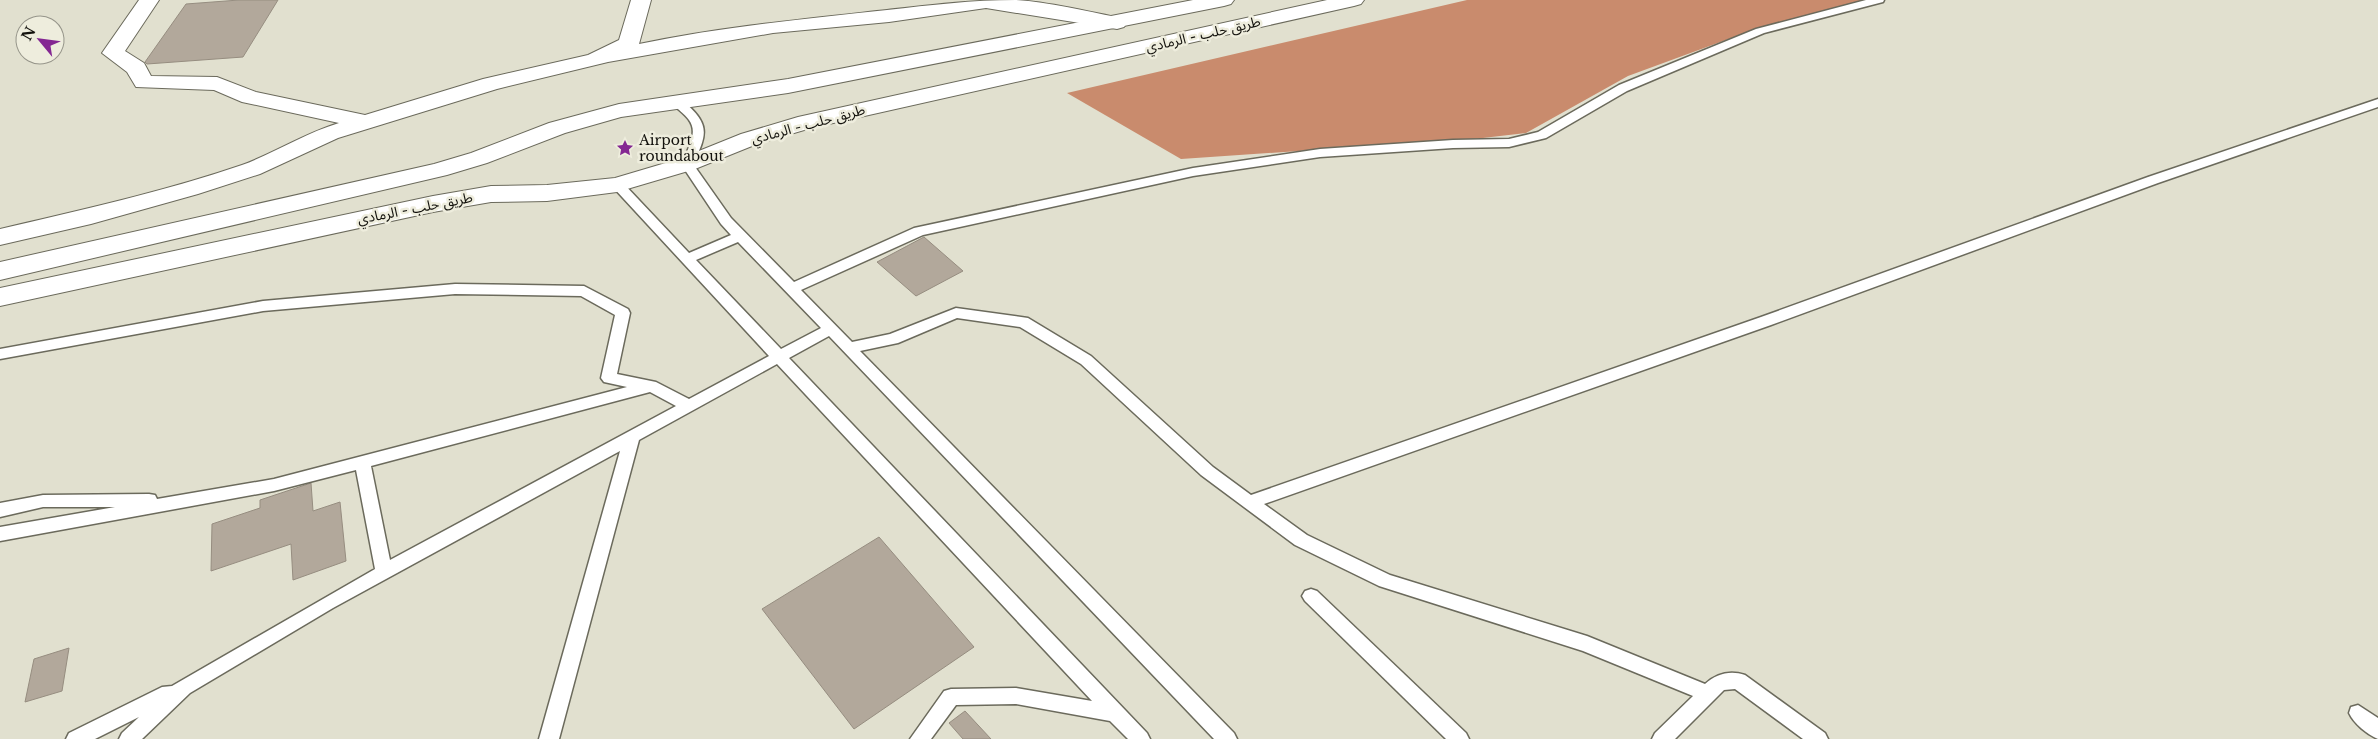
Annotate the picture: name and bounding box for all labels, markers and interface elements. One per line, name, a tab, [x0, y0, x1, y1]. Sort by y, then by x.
street label: طريق حلب - الرمادي	[1144, 12, 1263, 58]
north arrow	[15, 15, 65, 65]
text: N	[18, 24, 40, 44]
street label: طريق حلب - الرمادي	[749, 100, 867, 150]
place label: Airport roundabout	[638, 131, 725, 165]
place icon: Airport roundabout	[615, 138, 635, 158]
street label: طريق حلب - الرمادي	[356, 188, 475, 230]

